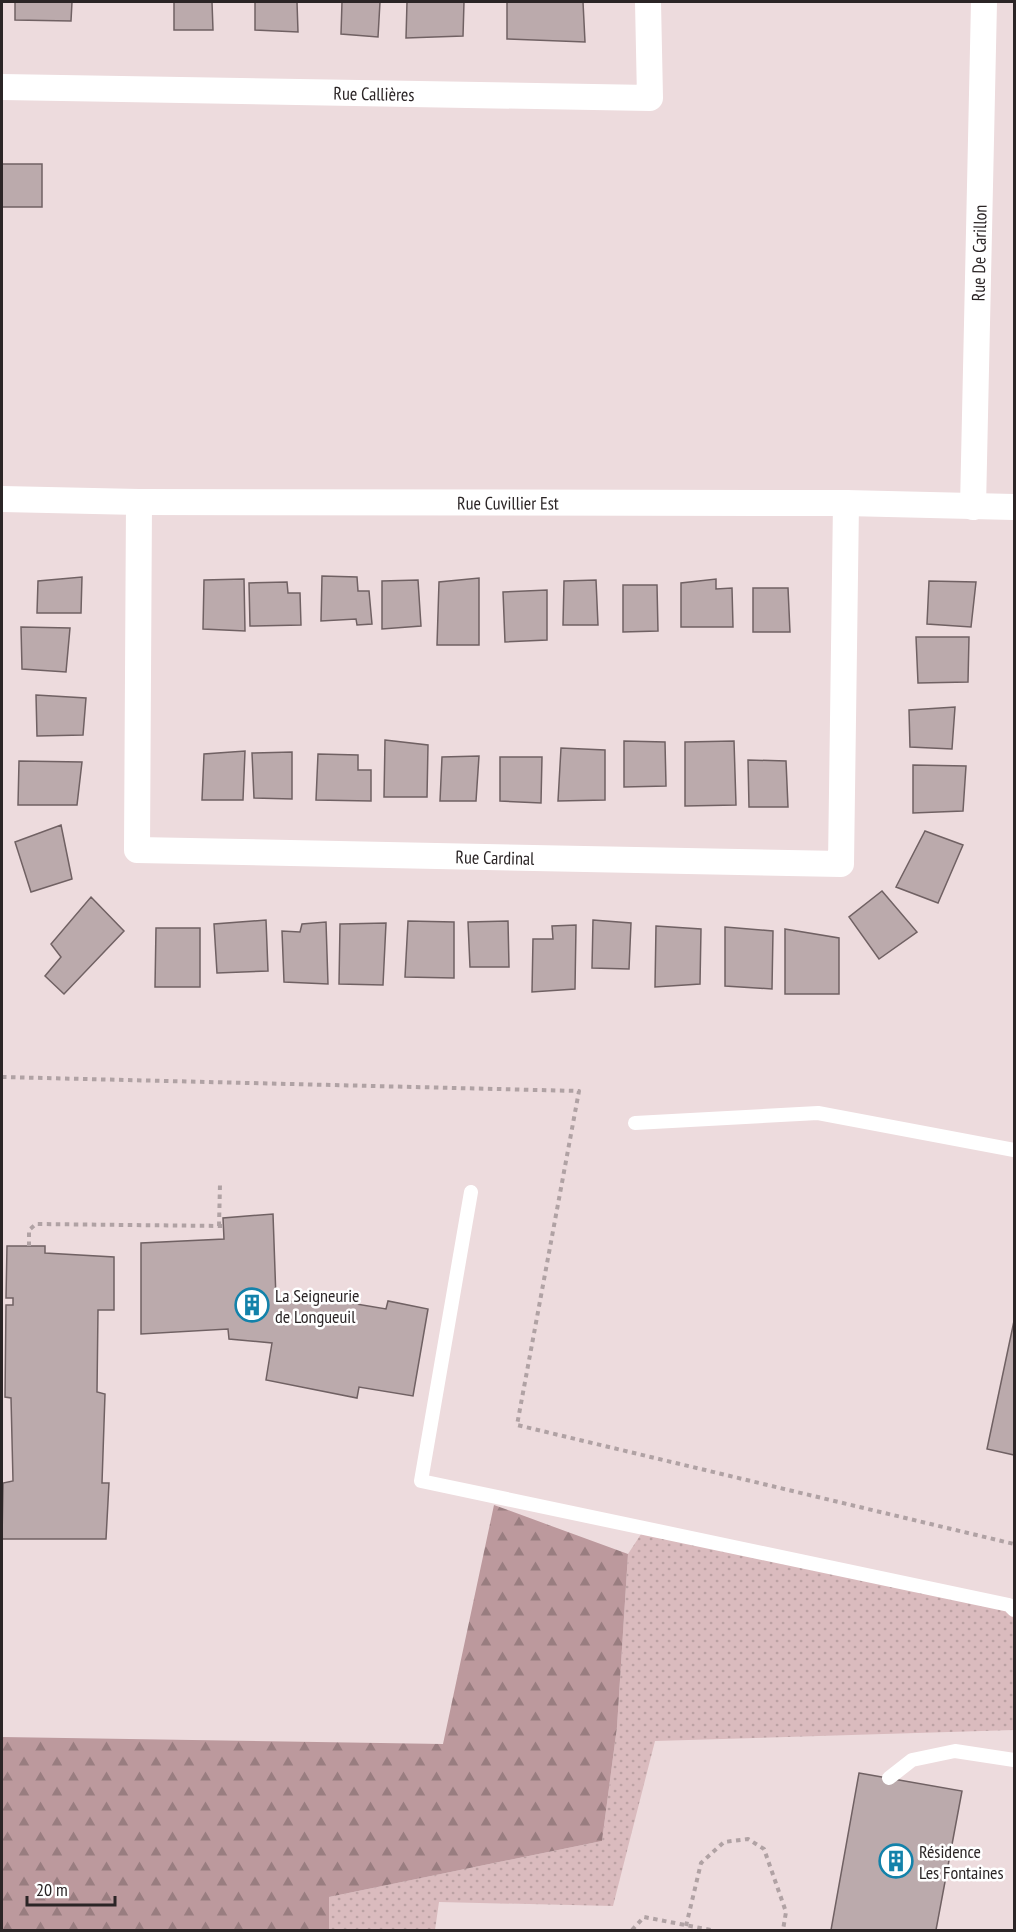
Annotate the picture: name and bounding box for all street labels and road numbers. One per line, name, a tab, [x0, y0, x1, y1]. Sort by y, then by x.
street label: Rue Callières	[333, 81, 415, 106]
street label: Rue De Carillon	[966, 205, 991, 302]
street label: Rue Cuvillier Est	[457, 491, 559, 514]
street label: Rue Cardinal	[455, 845, 535, 869]

